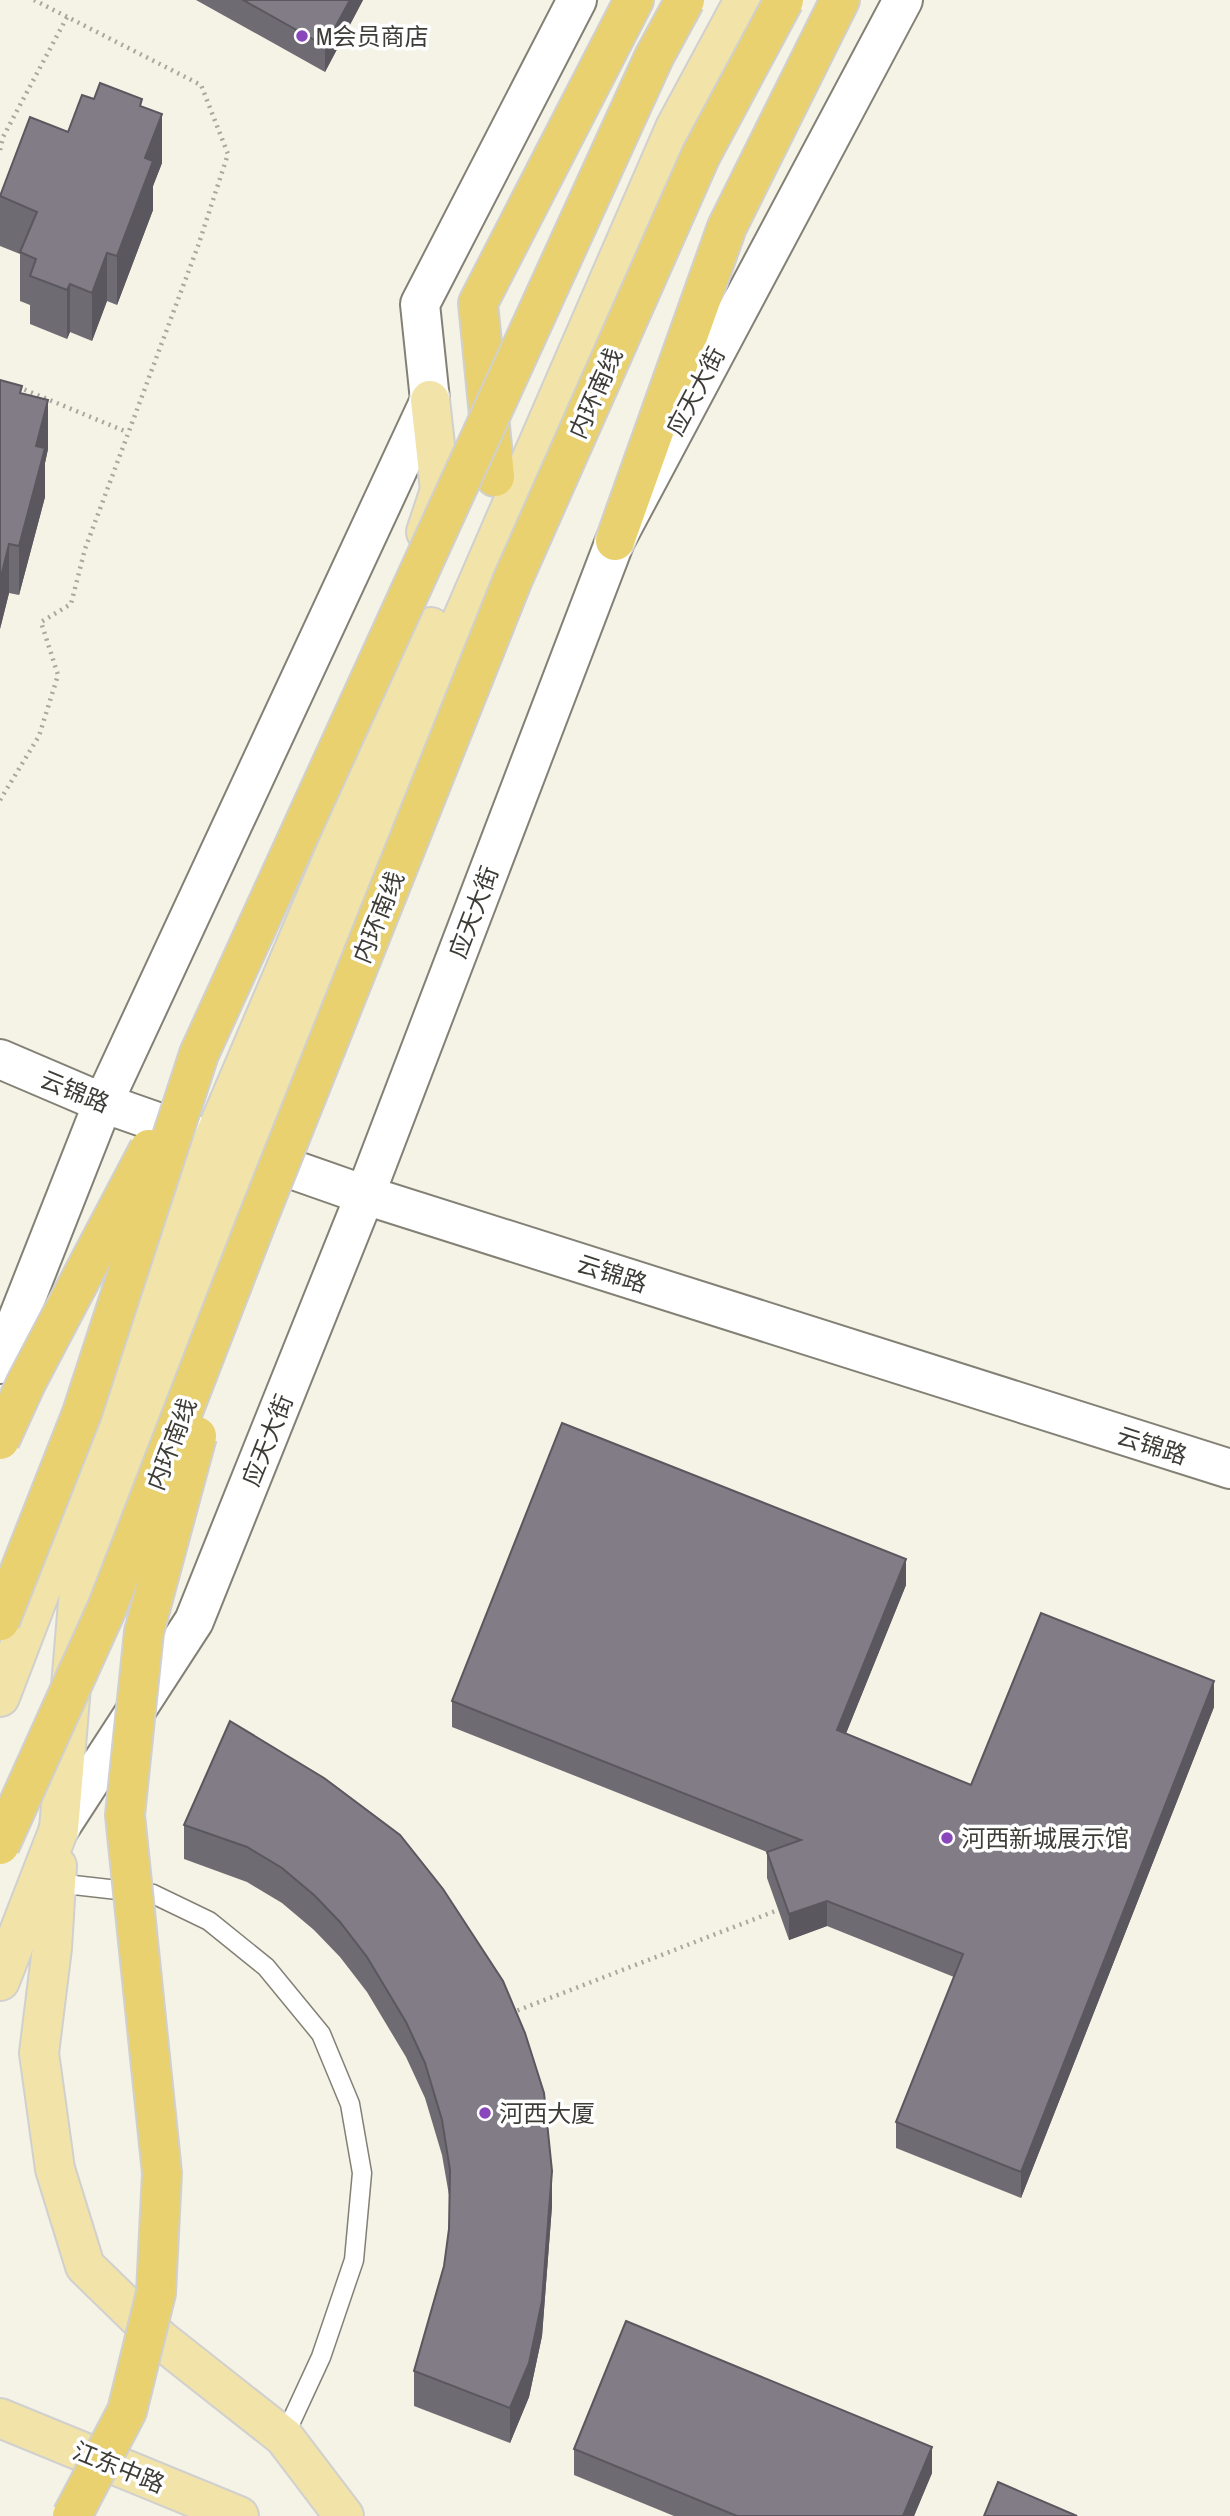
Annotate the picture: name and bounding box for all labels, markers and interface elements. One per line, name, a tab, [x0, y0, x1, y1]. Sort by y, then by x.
place label: M会员商店	[316, 20, 428, 52]
marker: M会员商店	[294, 28, 310, 44]
street label: 应天大街	[658, 341, 732, 441]
street label: 内环南线	[561, 343, 629, 443]
street label: 应天大街	[441, 861, 505, 963]
street label: 内环南线	[345, 867, 411, 967]
street label: 云锦路	[36, 1063, 114, 1119]
street label: 云锦路	[573, 1247, 651, 1299]
street label: 应天大街	[234, 1390, 300, 1490]
street label: 内环南线	[139, 1393, 203, 1495]
street label: 云锦路	[1113, 1419, 1191, 1471]
place label: 河西新城展示馆	[961, 1822, 1129, 1854]
marker: 河西新城展示馆	[939, 1830, 955, 1846]
place label: 河西大厦	[499, 2097, 595, 2129]
marker: 河西大厦	[477, 2105, 493, 2121]
street label: 江东中路	[69, 2434, 169, 2500]

